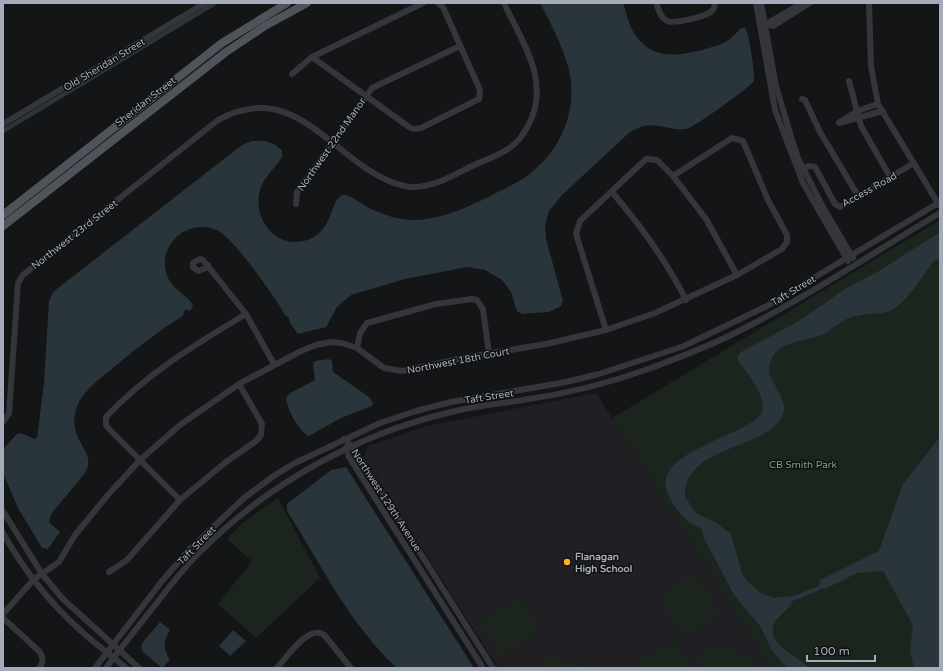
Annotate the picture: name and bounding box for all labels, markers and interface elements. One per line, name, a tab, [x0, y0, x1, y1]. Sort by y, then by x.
street label: Old Sheridan Street	[62, 36, 148, 94]
street label: Sheridan Street	[113, 74, 178, 129]
street label: Northwest 22nd Manor	[295, 95, 369, 194]
street label: Access Road	[840, 170, 899, 210]
street label: Northwest 23rd Street	[29, 197, 120, 272]
street label: Taft Street	[769, 273, 818, 309]
street label: Northwest 18th Court	[406, 345, 511, 377]
street label: Taft Street	[464, 387, 515, 407]
street label: Northwest 129th Avenue	[349, 447, 424, 554]
park label: CB Smith Park	[769, 459, 838, 471]
street label: Taft Street	[175, 524, 218, 568]
place label: Flanagan High School	[575, 551, 632, 575]
marker: Flanagan High School	[562, 557, 572, 567]
scale bar	[807, 637, 875, 663]
text: 100 m	[813, 644, 850, 658]

